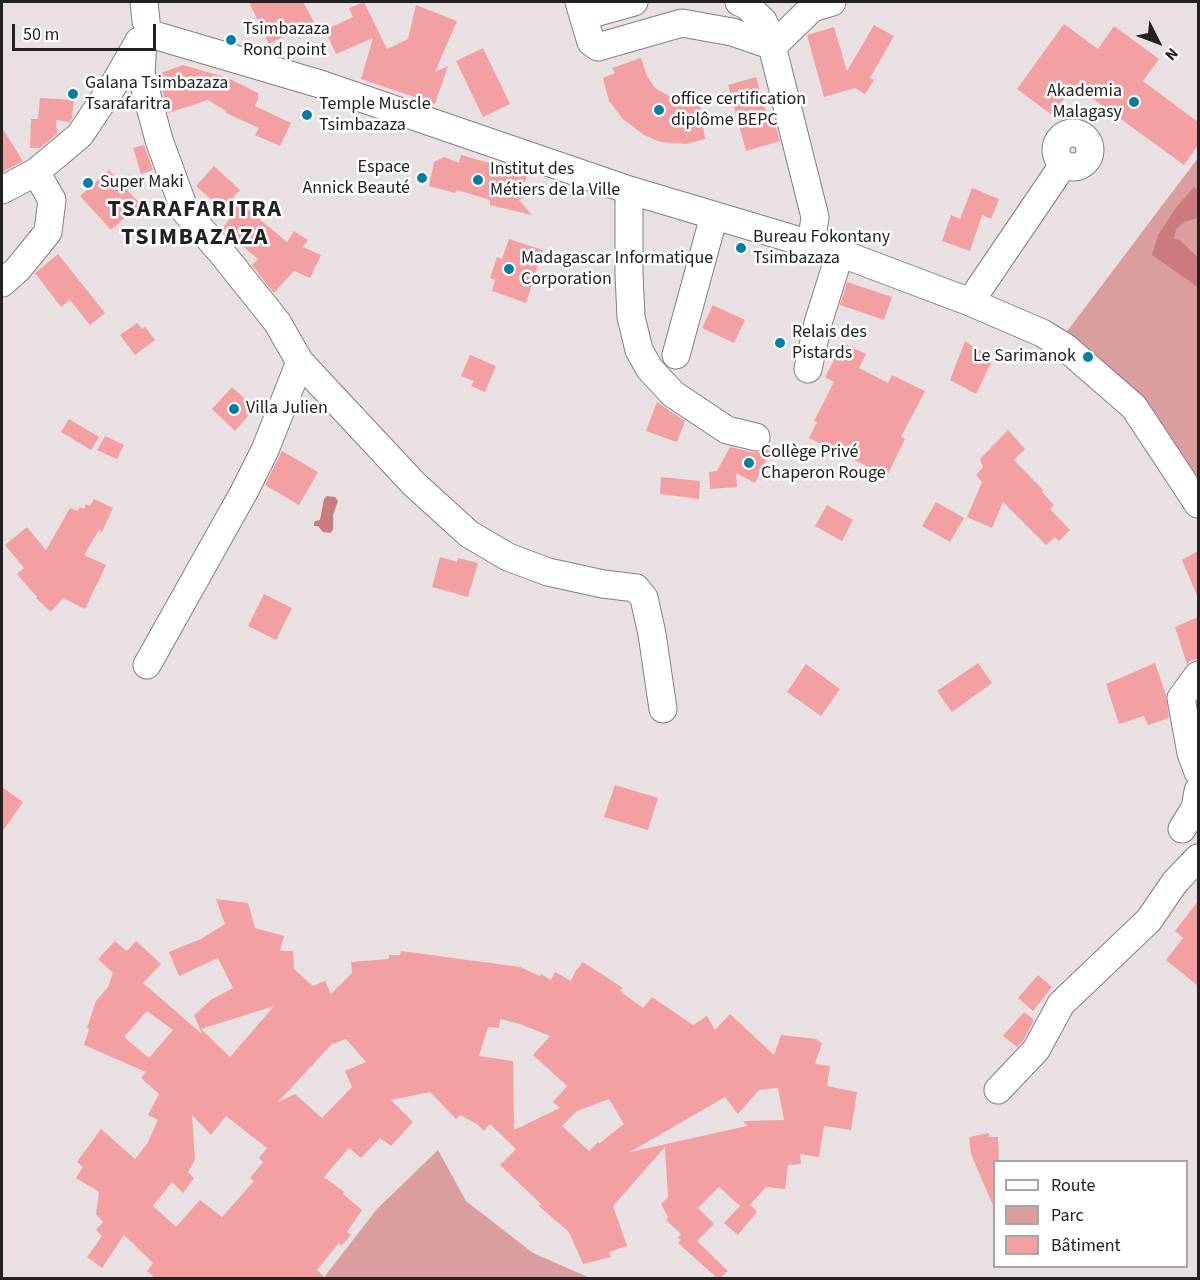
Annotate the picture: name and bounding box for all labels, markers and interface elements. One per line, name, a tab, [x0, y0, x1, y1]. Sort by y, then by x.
scale bar	[15, 12, 159, 50]
north arrow	[1128, 12, 1188, 72]
place label: Tsimbazaza Rond point	[243, 19, 330, 62]
text: 50 m	[23, 22, 59, 47]
marker: Tsimbazaza Rond point	[224, 33, 238, 47]
text: N	[1160, 43, 1183, 65]
place label: Galana Tsimbazaza Tsarafaritra	[85, 73, 228, 116]
place label: Akademia Malagasy	[1047, 81, 1122, 124]
marker: Galana Tsimbazaza Tsarafaritra	[66, 87, 80, 101]
place label: office certification diplôme BEPC	[671, 89, 806, 132]
place label: Temple Muscle Tsimbazaza	[319, 94, 431, 136]
marker: Akademia Malagasy	[1127, 95, 1141, 109]
marker: office certification diplôme BEPC	[652, 103, 666, 117]
marker: Temple Muscle Tsimbazaza	[300, 108, 314, 122]
place label: Espace Annick Beauté	[302, 157, 410, 200]
place label: Institut des Métiers de la Ville	[490, 159, 620, 201]
marker: Espace Annick Beauté	[415, 171, 429, 185]
place label: Super Maki	[100, 172, 184, 194]
marker: Institut des Métiers de la Ville	[471, 173, 485, 187]
marker: Super Maki	[81, 176, 95, 190]
district label: TSARAFARITRA TSIMBAZAZA	[107, 197, 283, 253]
place label: Bureau Fokontany Tsimbazaza	[753, 227, 890, 270]
marker: Bureau Fokontany Tsimbazaza	[734, 241, 748, 255]
place label: Madagascar Informatique Corporation	[521, 248, 713, 290]
marker: Madagascar Informatique Corporation	[502, 262, 516, 276]
place label: Relais des Pistards	[792, 322, 867, 364]
marker: Relais des Pistards	[773, 336, 787, 350]
place label: Le Sarimanok	[973, 346, 1076, 368]
marker: Le Sarimanok	[1081, 350, 1095, 364]
place label: Villa Julien	[246, 398, 328, 420]
marker: Villa Julien	[227, 402, 241, 416]
place label: Collège Privé Chaperon Rouge	[761, 442, 886, 484]
marker: Collège Privé Chaperon Rouge	[742, 456, 756, 470]
legend	[993, 1160, 1188, 1268]
text: Route	[1051, 1173, 1095, 1198]
text: Parc	[1051, 1203, 1084, 1228]
text: Bâtiment	[1051, 1233, 1121, 1258]

